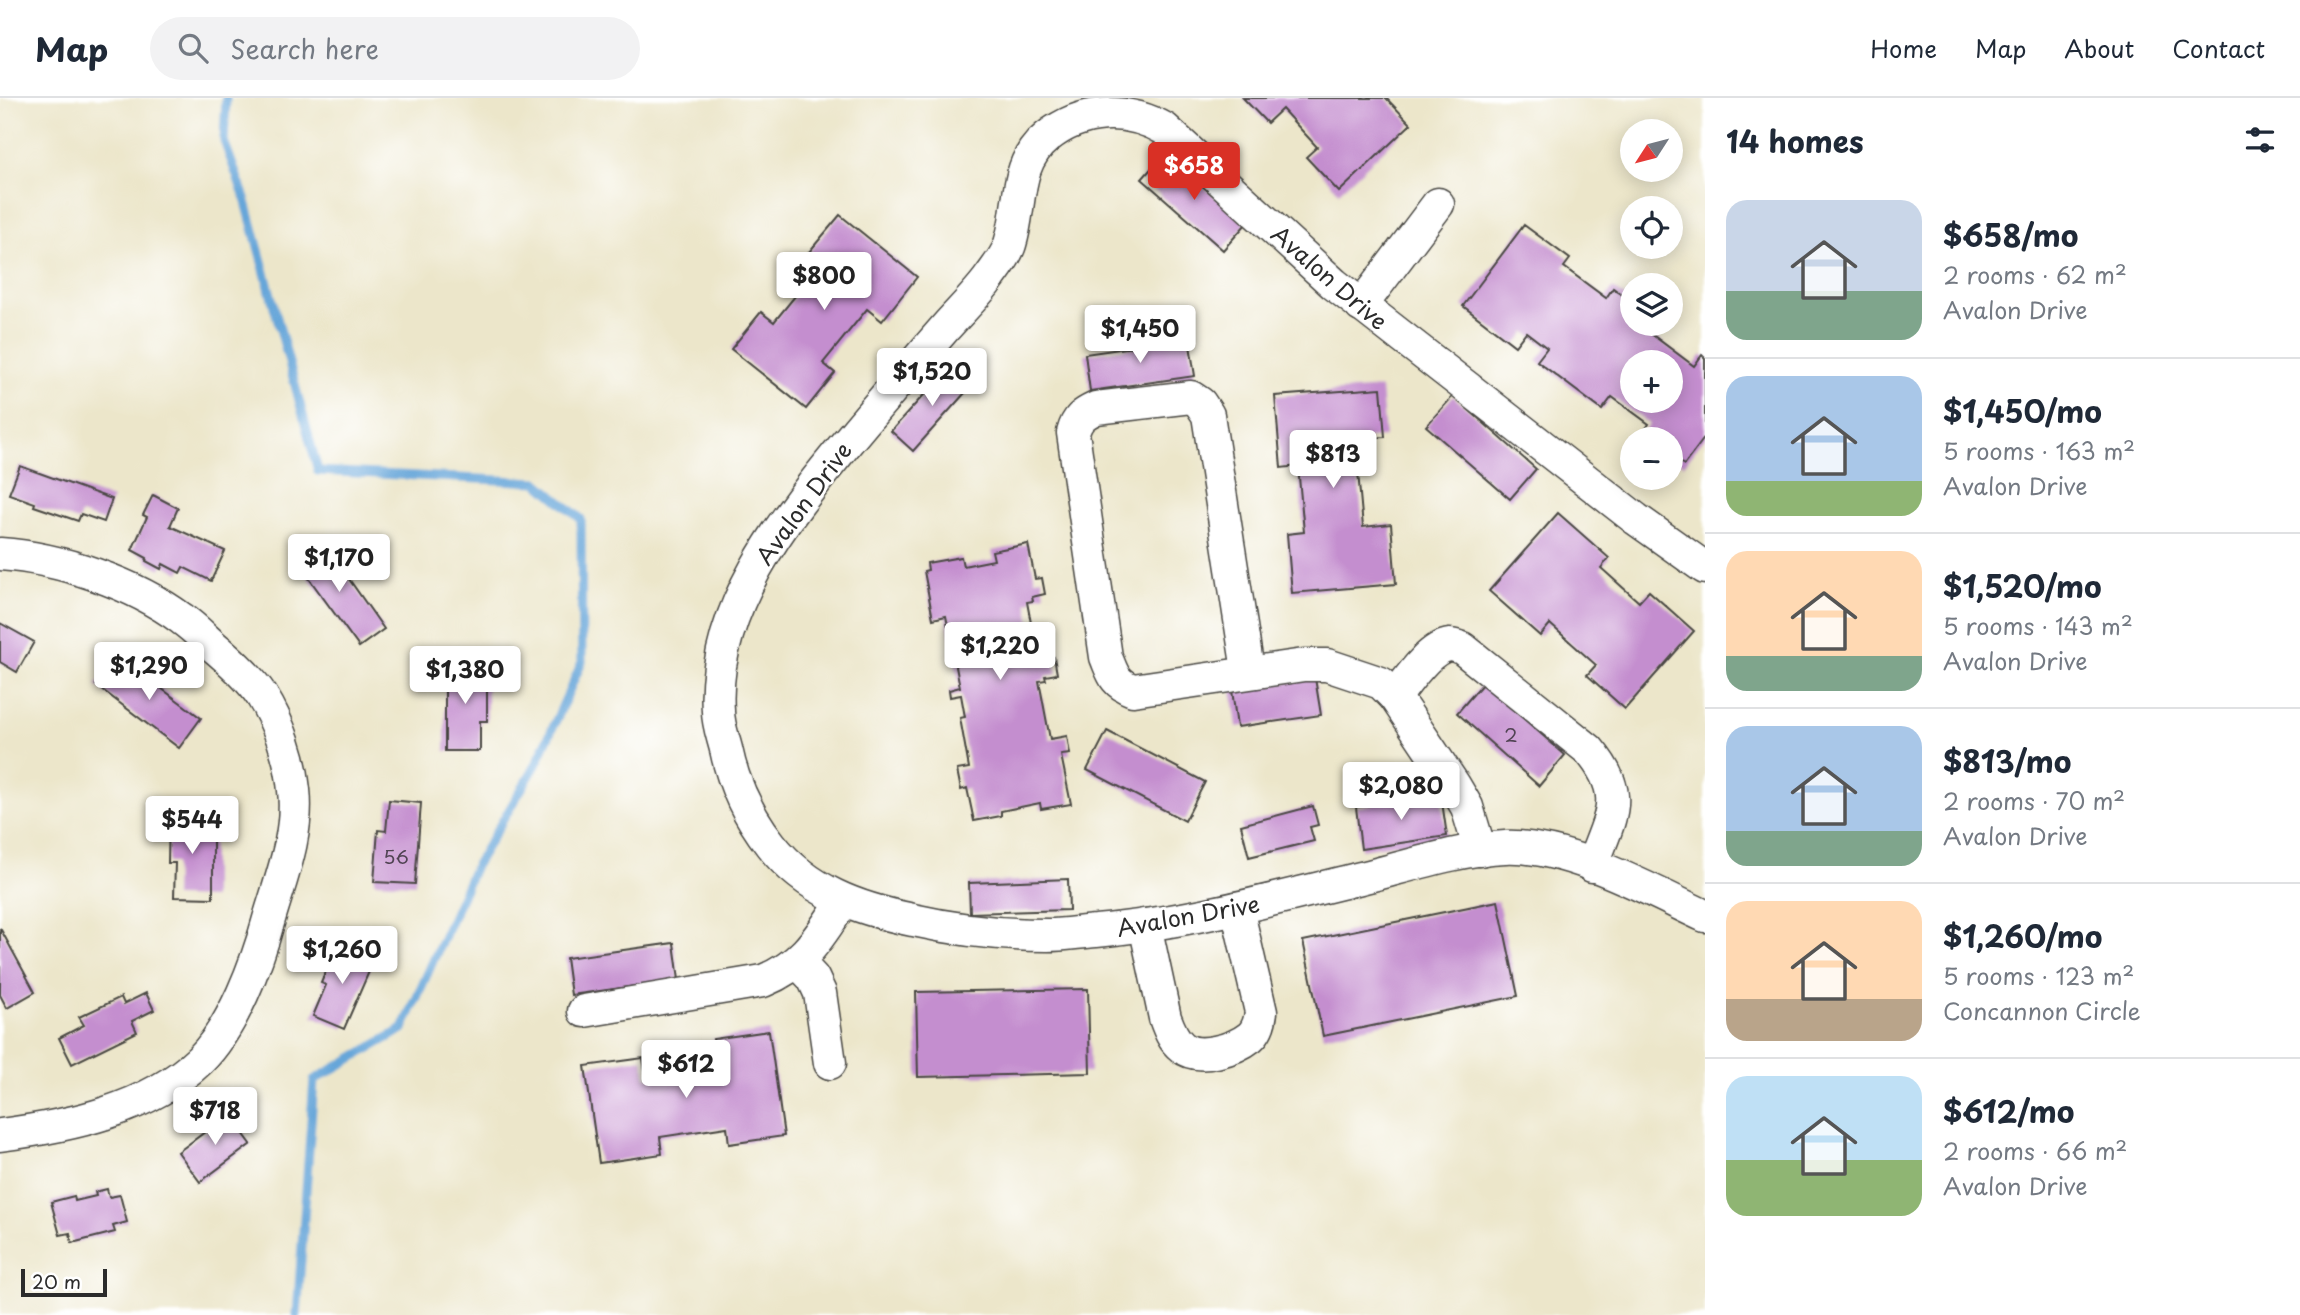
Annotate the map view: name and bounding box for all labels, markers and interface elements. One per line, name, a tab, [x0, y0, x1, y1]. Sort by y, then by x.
search box	[150, 17, 640, 80]
text: Map	[35, 23, 108, 73]
icon: search	[174, 29, 212, 67]
text: Search here	[230, 29, 379, 68]
text: Home	[1870, 30, 1937, 66]
text: Map	[1975, 30, 2026, 66]
text: About	[2064, 30, 2134, 66]
text: Contact	[2172, 30, 2265, 66]
text: 14 homes	[1726, 118, 1864, 163]
north arrow	[1620, 119, 1684, 182]
map controls	[1620, 119, 1683, 490]
icon: filters	[2241, 121, 2279, 159]
pin: $658	[1153, 142, 1235, 202]
text: $658	[1164, 147, 1224, 182]
button: locate	[1620, 196, 1683, 259]
text: $658/mo	[1943, 212, 2078, 257]
street label: Avalon Drive	[1264, 216, 1396, 338]
icon: home	[1782, 228, 1866, 312]
pin: $800	[783, 252, 865, 312]
text: $800	[792, 257, 856, 292]
text: 2 rooms · 62 m²	[1943, 257, 2127, 292]
button: layers	[1620, 273, 1683, 336]
text: Avalon Drive	[1943, 292, 2088, 327]
pin: $1,450	[1083, 306, 1197, 365]
text: $1,450	[1101, 310, 1179, 345]
pin: $1,520	[875, 348, 989, 408]
button: +	[1620, 350, 1683, 413]
text: $1,520	[893, 353, 971, 388]
text: $1,450/mo	[1943, 388, 2102, 433]
icon: home	[1782, 404, 1866, 488]
button: −	[1620, 427, 1683, 490]
pin: $813	[1292, 430, 1374, 490]
text: 5 rooms · 163 m²	[1943, 433, 2135, 468]
street label: Avalon Drive	[746, 434, 860, 572]
text: $813	[1306, 435, 1360, 470]
text: Avalon Drive	[1943, 468, 2088, 503]
pin: $1,170	[282, 534, 396, 594]
text: $1,170	[304, 539, 374, 574]
text: $1,520/mo	[1943, 563, 2102, 608]
icon: home	[1782, 579, 1866, 663]
text: 5 rooms · 143 m²	[1943, 608, 2133, 643]
pin: $1,220	[943, 622, 1057, 682]
text: $1,220	[960, 627, 1040, 662]
pin: $1,290	[92, 642, 206, 702]
text: Avalon Drive	[1943, 643, 2088, 678]
pin: $1,380	[408, 646, 522, 706]
text: $1,290	[110, 647, 188, 682]
text: $1,380	[426, 651, 504, 686]
house number: 2	[1504, 720, 1518, 748]
text: $813/mo	[1943, 738, 2071, 783]
icon: home	[1782, 754, 1866, 838]
pin: $2,080	[1344, 762, 1458, 822]
text: $2,080	[1359, 767, 1443, 802]
text: 2 rooms · 70 m²	[1943, 783, 2125, 818]
pin: $544	[151, 796, 233, 856]
text: $544	[162, 801, 222, 836]
text: Avalon Drive	[1943, 818, 2088, 853]
house number: 56	[383, 842, 409, 870]
street label: Avalon Drive	[1114, 885, 1262, 945]
text: $1,260/mo	[1943, 913, 2102, 958]
pin: $1,260	[285, 926, 399, 986]
icon: home	[1782, 929, 1866, 1013]
text: $1,260	[302, 931, 382, 966]
text: 5 rooms · 123 m²	[1943, 958, 2134, 993]
text: Concannon Circle	[1943, 993, 2141, 1028]
pin: $612	[645, 1040, 727, 1100]
text: $612	[657, 1045, 715, 1080]
pin: $718	[174, 1088, 256, 1147]
text: $612/mo	[1943, 1088, 2074, 1133]
text: $718	[189, 1092, 241, 1127]
icon: home	[1782, 1104, 1866, 1188]
text: 2 rooms · 66 m²	[1943, 1133, 2127, 1168]
text: Avalon Drive	[1943, 1168, 2088, 1203]
scale bar	[21, 1266, 107, 1298]
text: 20 m	[32, 1267, 81, 1295]

